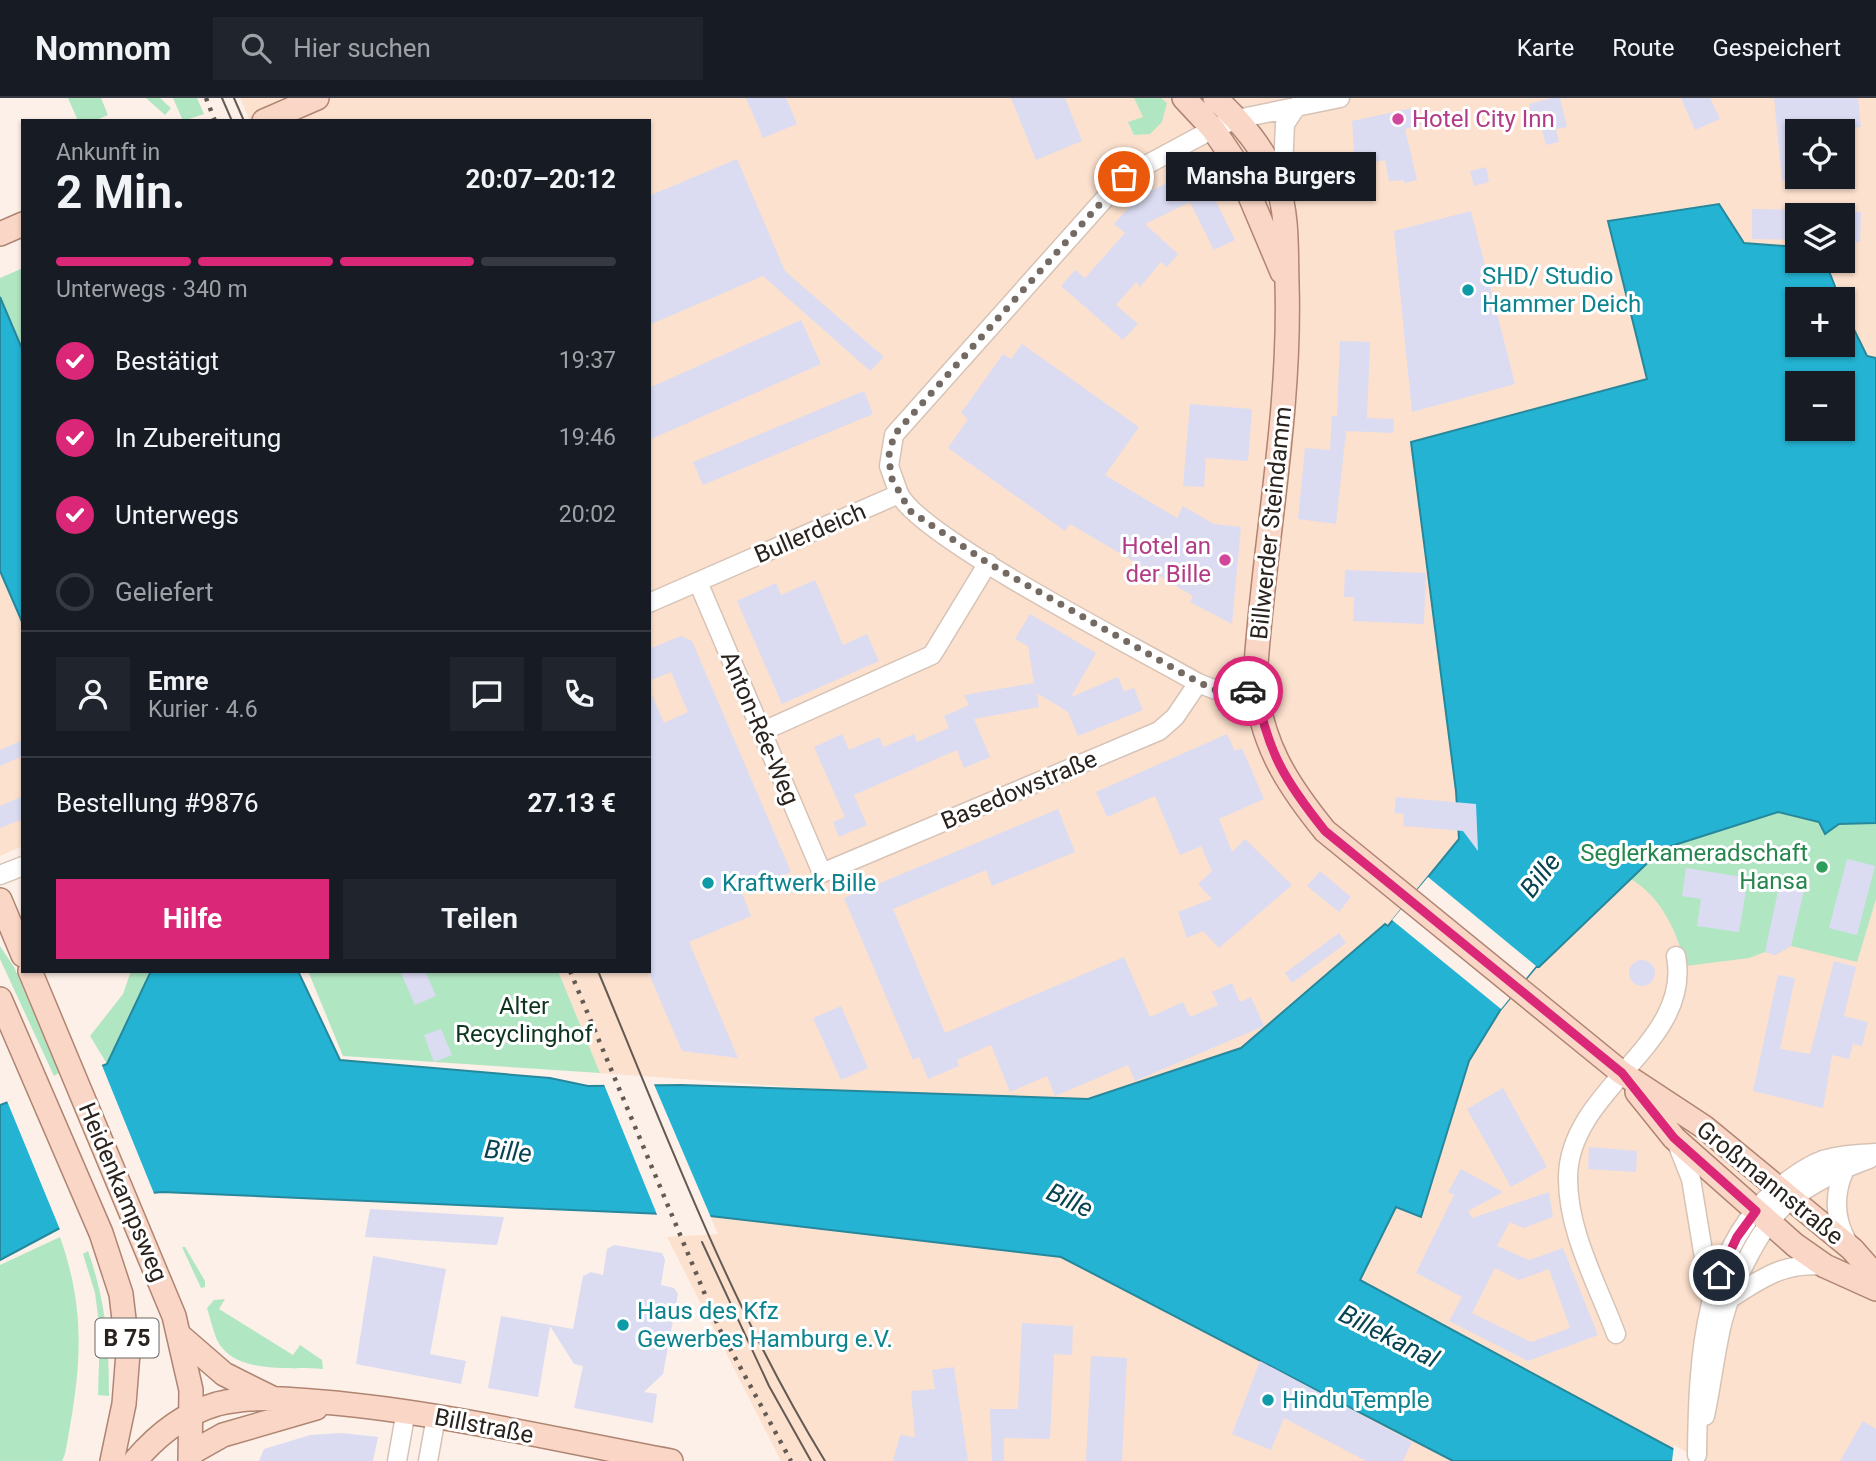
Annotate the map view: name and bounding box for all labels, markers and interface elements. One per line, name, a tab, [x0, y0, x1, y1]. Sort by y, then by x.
search box	[213, 17, 703, 80]
text: Nomnom	[35, 29, 171, 68]
icon: search	[237, 29, 275, 67]
text: Hier suchen	[293, 33, 431, 63]
text: Karte	[1517, 34, 1574, 62]
text: Route	[1612, 34, 1674, 62]
text: Gespeichert	[1712, 34, 1841, 62]
place label: Hotel City Inn	[1412, 105, 1555, 133]
marker: Hotel City Inn	[1390, 111, 1406, 127]
map controls	[1785, 119, 1855, 441]
button: locate	[1785, 119, 1855, 189]
text: Ankunft in	[56, 139, 160, 166]
pin	[1094, 147, 1154, 207]
callout: Mansha Burgers	[1166, 153, 1376, 202]
icon: bag	[1105, 158, 1143, 196]
text: Mansha Burgers	[1186, 163, 1356, 190]
text: 20:07–20:12	[466, 164, 616, 194]
text: 2 Min.	[56, 165, 185, 219]
button: layers	[1785, 203, 1855, 273]
place label: SHD/ Studio Hammer Deich	[1482, 262, 1641, 318]
text: Unterwegs · 340 m	[56, 276, 248, 303]
marker: SHD/ Studio Hammer Deich	[1460, 282, 1476, 298]
button: +	[1785, 287, 1855, 357]
icon: check	[56, 342, 94, 380]
text: Bestätigt	[115, 346, 219, 376]
text: 19:37	[559, 347, 616, 374]
button: −	[1785, 371, 1855, 441]
street label: Billwerder Steindamm	[1245, 405, 1297, 641]
icon: check	[56, 419, 94, 457]
text: In Zubereitung	[115, 423, 281, 453]
text: 19:46	[559, 424, 616, 451]
icon: check	[56, 496, 94, 534]
street label: Bullerdeich	[750, 497, 870, 569]
text: Unterwegs	[115, 500, 239, 530]
text: 20:02	[559, 501, 616, 528]
place label: Hotel an der Bille	[1122, 532, 1211, 588]
marker: Hotel an der Bille	[1217, 552, 1233, 568]
text: Geliefert	[115, 577, 213, 607]
street label: Anton-Rée-Weg	[715, 647, 805, 809]
courier	[1213, 656, 1283, 726]
button: person	[56, 657, 130, 731]
button: chat	[450, 657, 524, 731]
button: phone	[542, 657, 616, 731]
text: Emre	[148, 666, 208, 696]
icon: car	[1229, 672, 1267, 710]
text: Kurier · 4.6	[148, 696, 258, 723]
street label: Basedowstraße	[937, 745, 1101, 835]
text: Bestellung #9876	[56, 788, 259, 818]
text: 27.13 €	[527, 788, 616, 818]
place label: Seglerkameradschaft Hansa	[1580, 839, 1808, 895]
water label: Bille	[1514, 847, 1566, 903]
marker: Seglerkameradschaft Hansa	[1814, 859, 1830, 875]
place label: Kraftwerk Bille	[722, 869, 876, 897]
marker: Kraftwerk Bille	[700, 875, 716, 891]
button: Hilfe	[56, 879, 329, 959]
button: Teilen	[343, 879, 616, 959]
park label: Alter Recyclinghof	[455, 992, 593, 1048]
street label: Heidenkampsweg	[73, 1098, 173, 1286]
street label: Großmannstraße	[1691, 1115, 1849, 1251]
water label: Bille	[483, 1134, 533, 1168]
water label: Bille	[1042, 1176, 1098, 1224]
pin	[1689, 1245, 1749, 1305]
icon: home	[1700, 1256, 1738, 1294]
place label: Haus des Kfz Gewerbes Hamburg e.V.	[637, 1297, 893, 1353]
water label: Billekanal	[1334, 1298, 1445, 1374]
marker: Haus des Kfz Gewerbes Hamburg e.V.	[615, 1317, 631, 1333]
road number: B 75	[96, 1318, 158, 1358]
place label: Hindu Temple	[1282, 1386, 1429, 1414]
marker: Hindu Temple	[1260, 1392, 1276, 1408]
street label: Billstraße	[432, 1403, 536, 1449]

